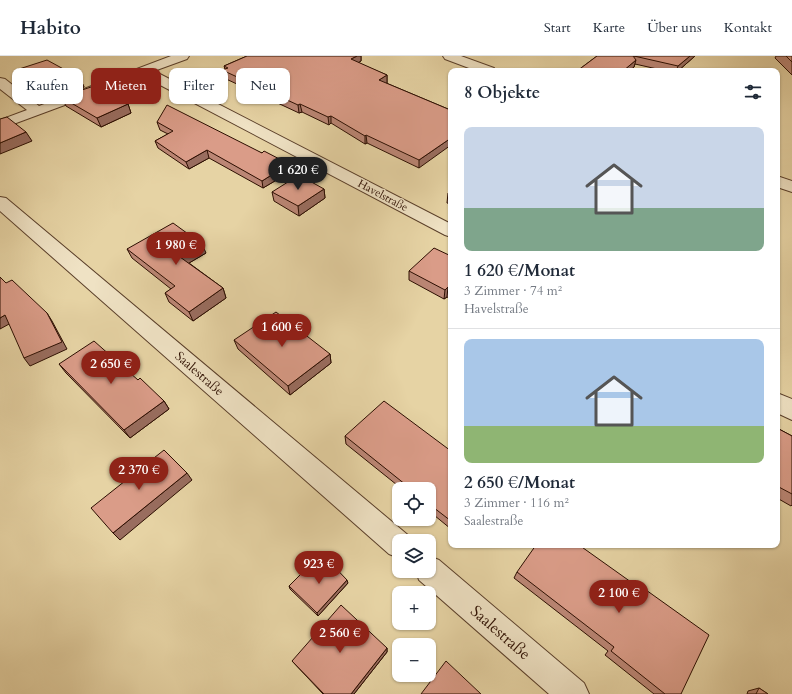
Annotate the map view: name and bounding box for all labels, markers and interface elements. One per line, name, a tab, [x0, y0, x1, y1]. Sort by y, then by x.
text: Habito	[20, 15, 81, 41]
text: Start	[544, 18, 571, 37]
text: Karte	[593, 18, 625, 37]
text: Über uns	[647, 18, 702, 37]
text: Kontakt	[724, 18, 772, 37]
chip: Kaufen	[12, 68, 83, 104]
chip: Mieten	[91, 68, 161, 104]
chip: Filter	[169, 68, 228, 104]
chip: Neu	[236, 68, 290, 104]
text: 8 Objekte	[464, 81, 540, 104]
icon: filters	[742, 81, 764, 103]
icon: home	[578, 153, 650, 225]
pin: 1 620 €	[261, 157, 335, 191]
text: 1 620 €	[277, 161, 319, 179]
street label: Havelstraße	[355, 176, 410, 215]
pin: 1 980 €	[139, 232, 213, 266]
text: 1 980 €	[155, 236, 197, 254]
text: 1 620 €/Monat	[464, 259, 575, 282]
text: 3 Zimmer · 74 m²	[464, 282, 562, 300]
text: Havelstraße	[464, 300, 529, 318]
pin: 1 600 €	[245, 314, 319, 348]
text: 1 600 €	[261, 318, 303, 336]
street label: Saalestraße	[171, 347, 228, 400]
pin: 2 650 €	[74, 351, 148, 385]
text: 2 650 €	[90, 355, 132, 373]
icon: home	[578, 365, 650, 437]
pin: 2 370 €	[102, 457, 176, 491]
text: 2 370 €	[118, 461, 160, 479]
text: 2 650 €/Monat	[464, 471, 575, 494]
map controls	[392, 482, 436, 682]
button: locate	[392, 482, 436, 526]
text: 3 Zimmer · 116 m²	[464, 494, 569, 512]
text: Saalestraße	[464, 512, 523, 530]
button: layers	[392, 534, 436, 578]
pin: 923 €	[291, 551, 347, 585]
text: 923 €	[303, 555, 335, 573]
pin: 2 100 €	[582, 580, 656, 614]
text: 2 100 €	[598, 584, 640, 602]
button: +	[392, 586, 436, 630]
street label: Saalestraße	[466, 600, 535, 665]
pin: 2 560 €	[303, 620, 377, 654]
text: 2 560 €	[319, 624, 361, 642]
button: −	[392, 638, 436, 682]

